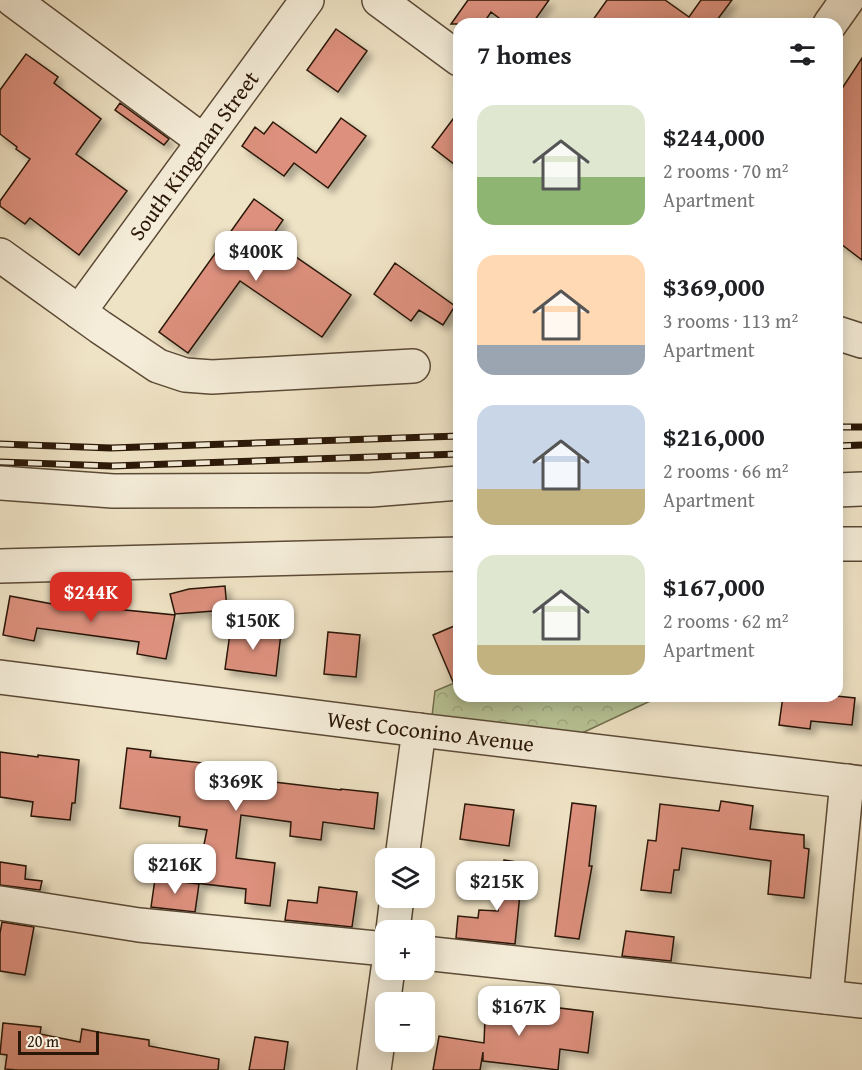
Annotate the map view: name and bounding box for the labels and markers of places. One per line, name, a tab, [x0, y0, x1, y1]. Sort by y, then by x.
pin: $400K	[214, 231, 298, 282]
pin: $244K	[49, 572, 133, 623]
pin: $150K	[211, 600, 295, 651]
pin: $369K	[194, 761, 278, 812]
pin: $216K	[133, 844, 217, 895]
pin: $215K	[455, 861, 539, 912]
pin: $167K	[477, 986, 561, 1037]

